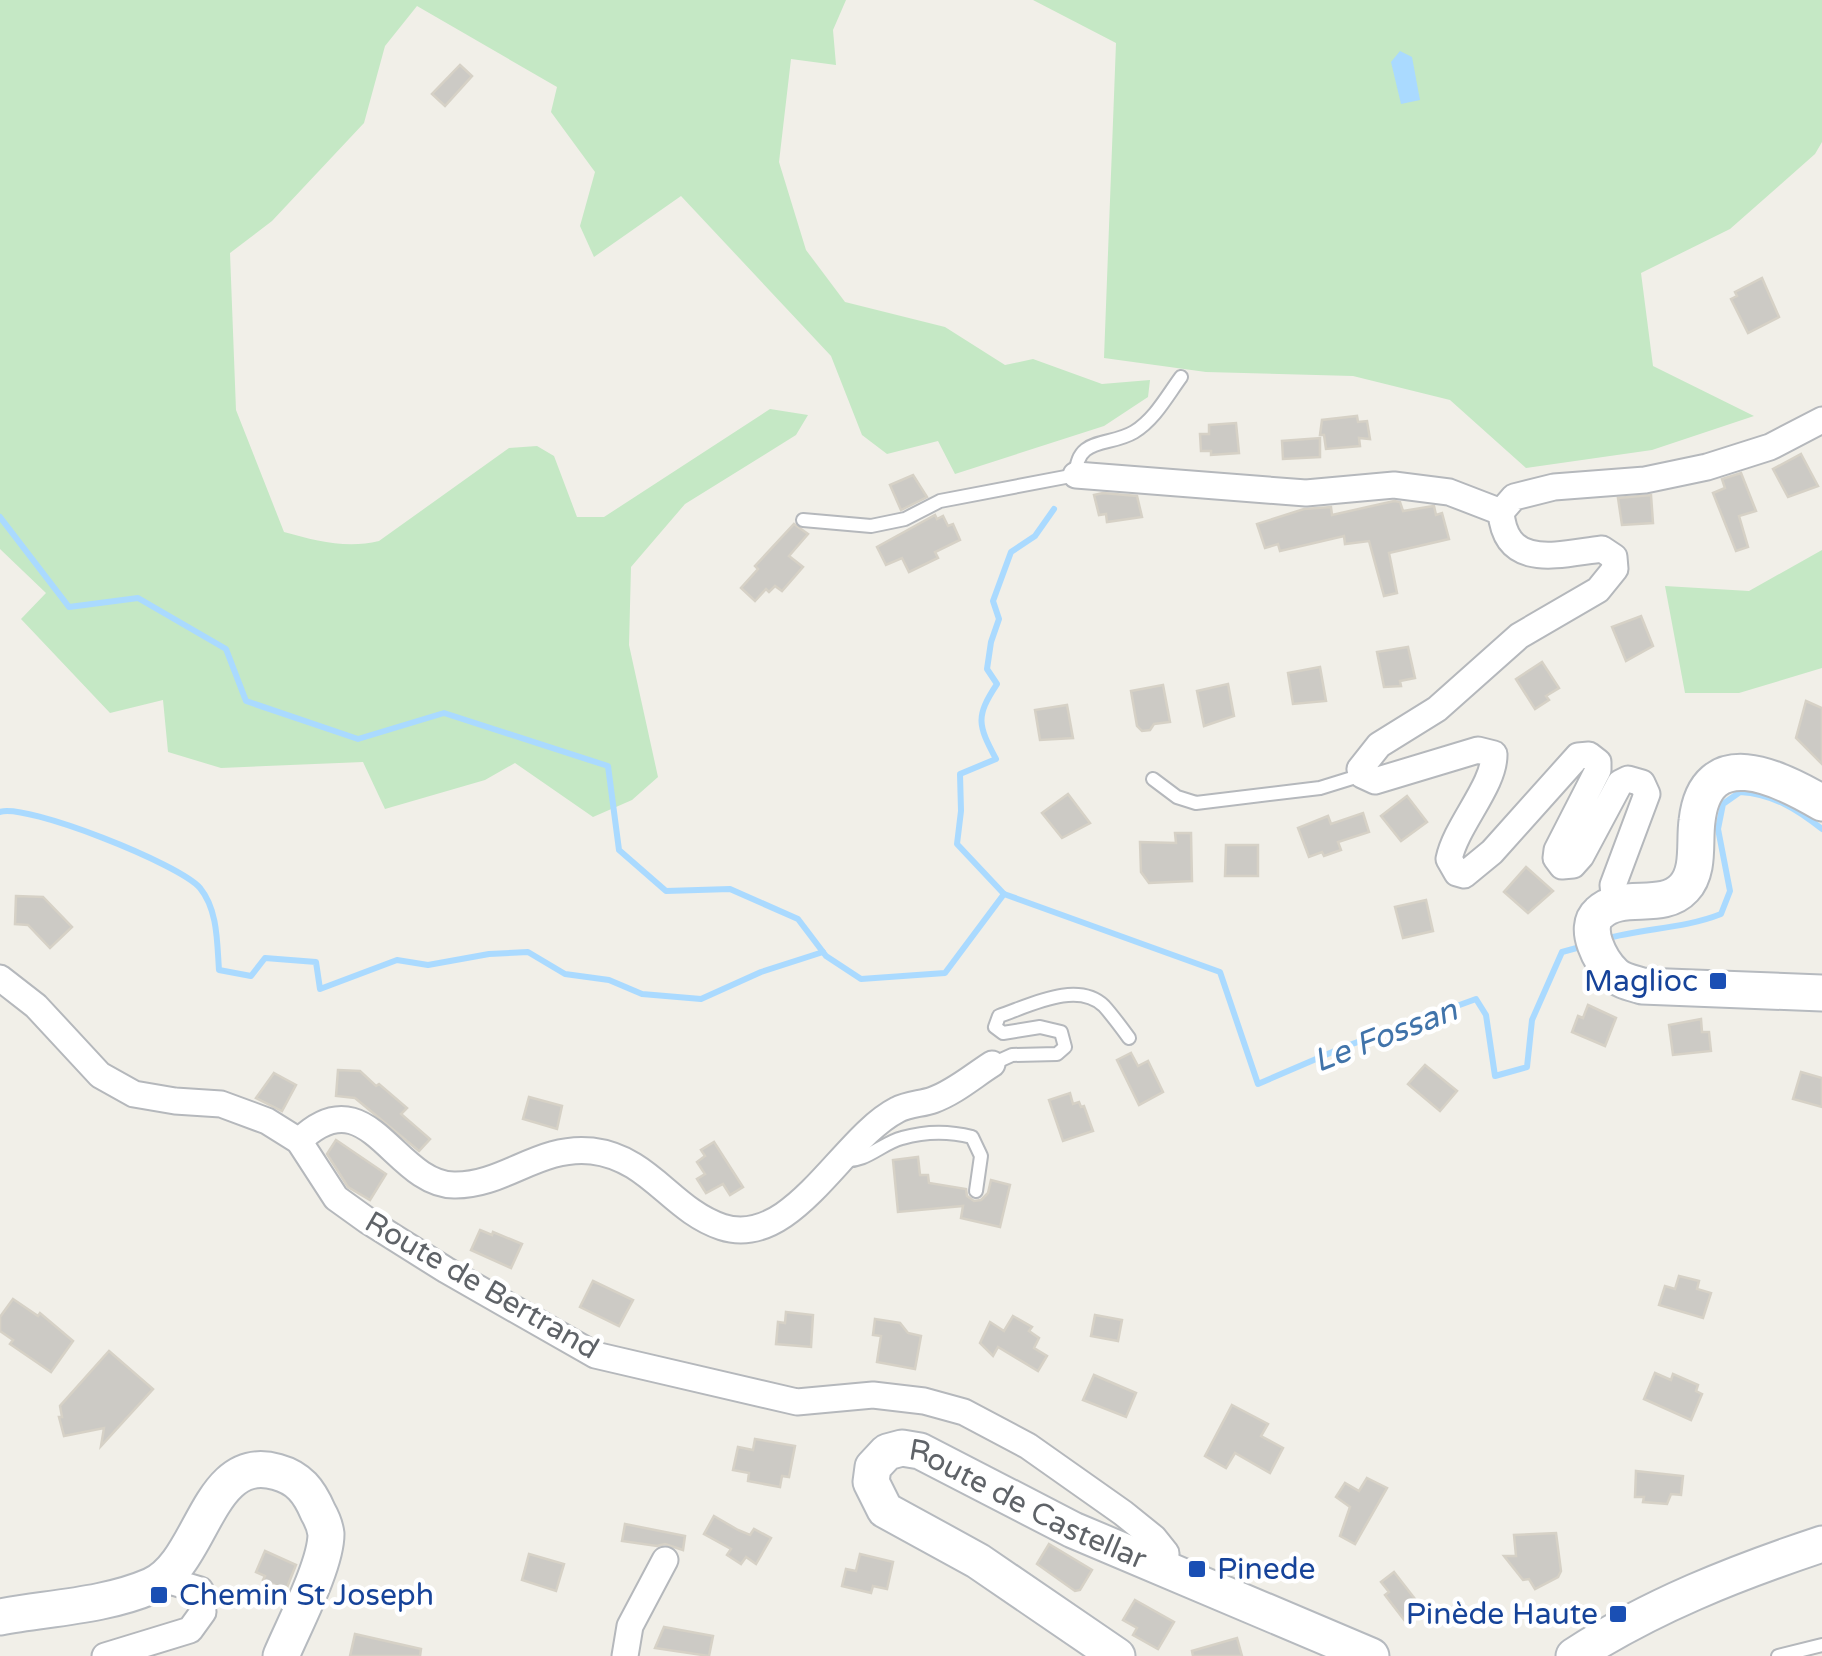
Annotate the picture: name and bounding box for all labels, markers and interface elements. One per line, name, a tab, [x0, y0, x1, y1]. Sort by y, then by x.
place label: Maglioc	[1584, 963, 1698, 1000]
marker: Maglioc	[1707, 970, 1729, 992]
water label: Le Fossan	[1308, 991, 1464, 1081]
street label: Route de Bertrand	[358, 1203, 605, 1367]
street label: Route de Castellar	[906, 1431, 1153, 1578]
place label: Pinede	[1217, 1551, 1316, 1588]
marker: Pinede	[1186, 1558, 1208, 1580]
place label: Chemin St Joseph	[179, 1577, 434, 1614]
marker: Chemin St Joseph	[148, 1584, 170, 1606]
place label: Pinède Haute	[1406, 1596, 1598, 1633]
marker: Pinède Haute	[1607, 1603, 1629, 1625]

